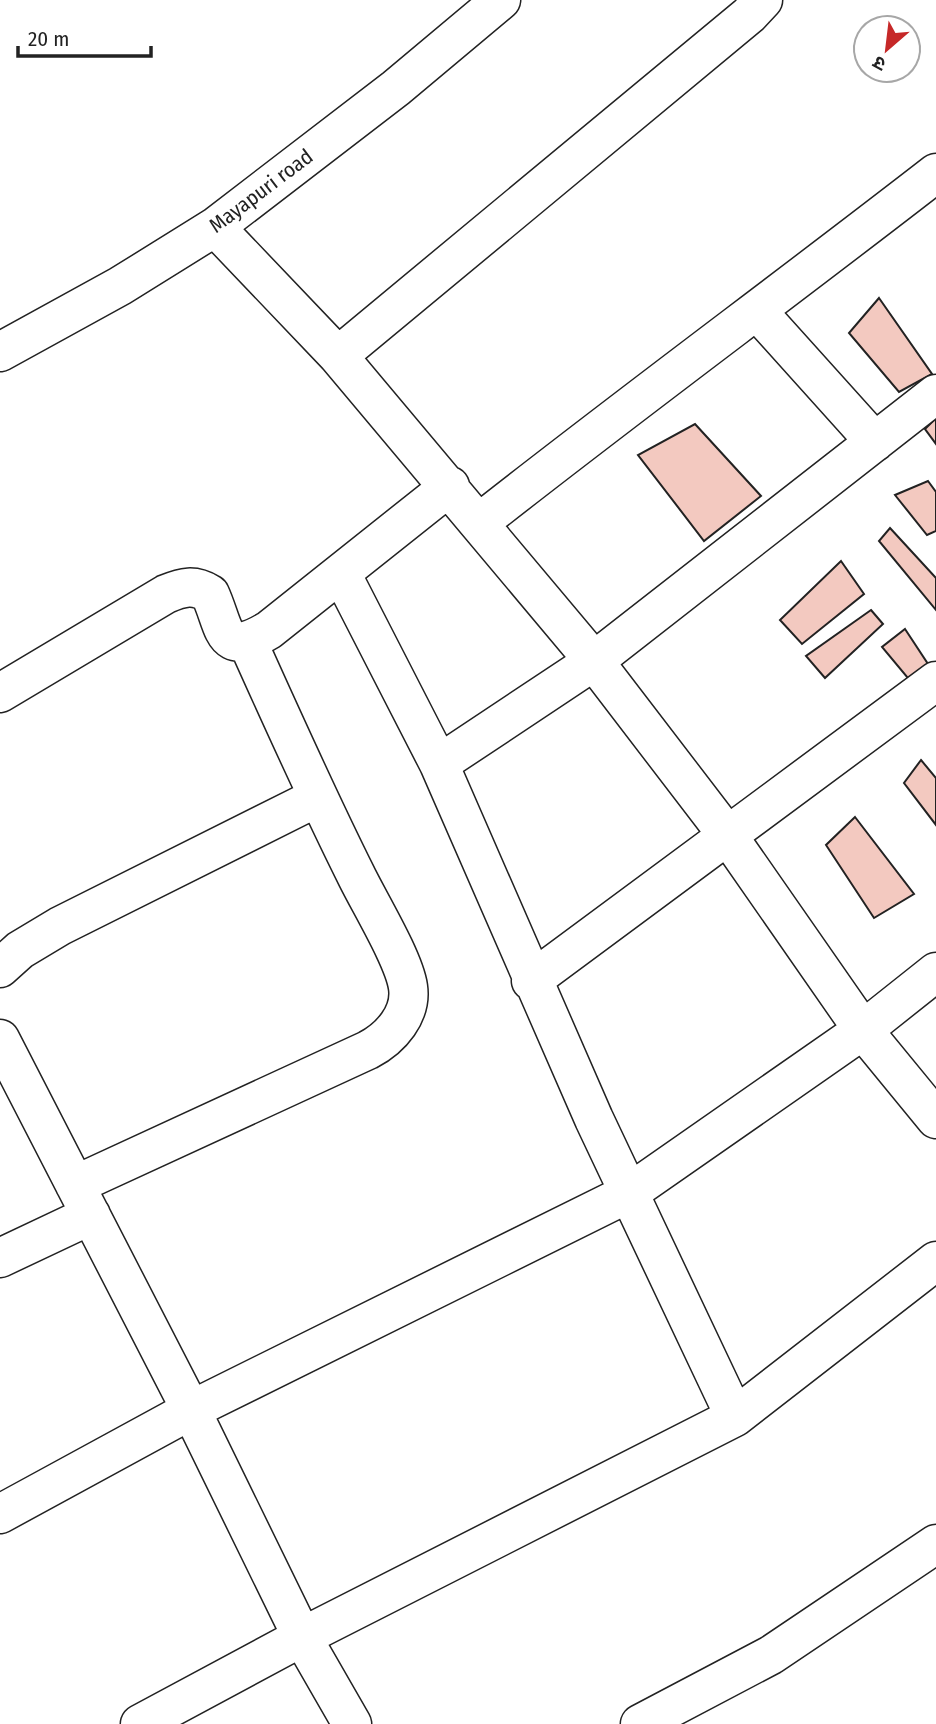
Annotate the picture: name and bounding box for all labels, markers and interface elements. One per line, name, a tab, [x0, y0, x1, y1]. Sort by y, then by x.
scale bar	[18, 14, 150, 58]
north arrow	[852, 14, 922, 84]
text: 20 m	[28, 26, 69, 52]
text: उ	[868, 50, 890, 76]
street label: Mayapuri road	[204, 144, 318, 238]

